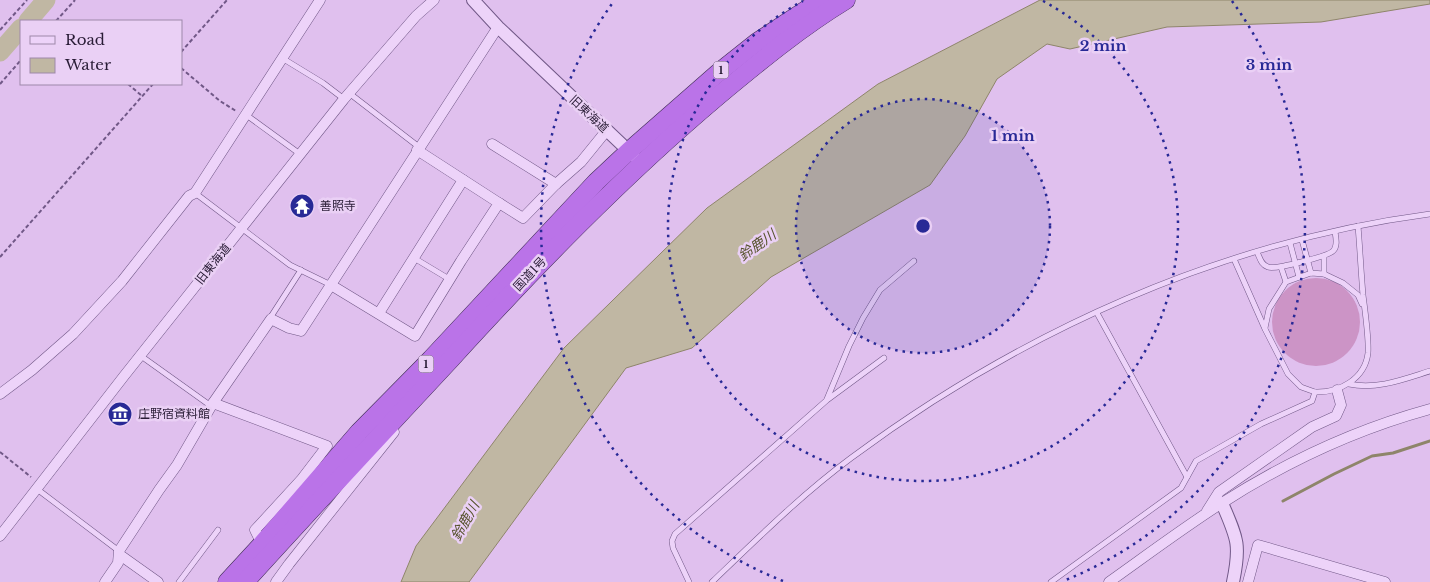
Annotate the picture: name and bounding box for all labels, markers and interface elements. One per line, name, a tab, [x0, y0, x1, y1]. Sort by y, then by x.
legend	[20, 20, 182, 85]
text: Road	[65, 30, 105, 49]
text: 2 min	[1080, 36, 1126, 55]
text: Water	[64, 55, 112, 74]
text: 3 min	[1246, 55, 1292, 74]
road number: 1	[714, 62, 728, 78]
street label: 旧東海道	[567, 92, 612, 135]
text: 1 min	[991, 126, 1035, 145]
temple icon: 善照寺	[289, 193, 315, 219]
place label: 善照寺	[320, 198, 356, 213]
centre of rings	[914, 217, 932, 235]
water label: 鈴鹿川	[735, 224, 781, 264]
street label: 旧東海道	[192, 240, 234, 287]
street label: 国道1号	[510, 253, 549, 294]
road number: 1	[418, 356, 434, 372]
museum icon: 庄野宿資料館	[107, 401, 133, 427]
place label: 庄野宿資料館	[138, 406, 210, 421]
water label: 鈴鹿川	[447, 497, 484, 544]

